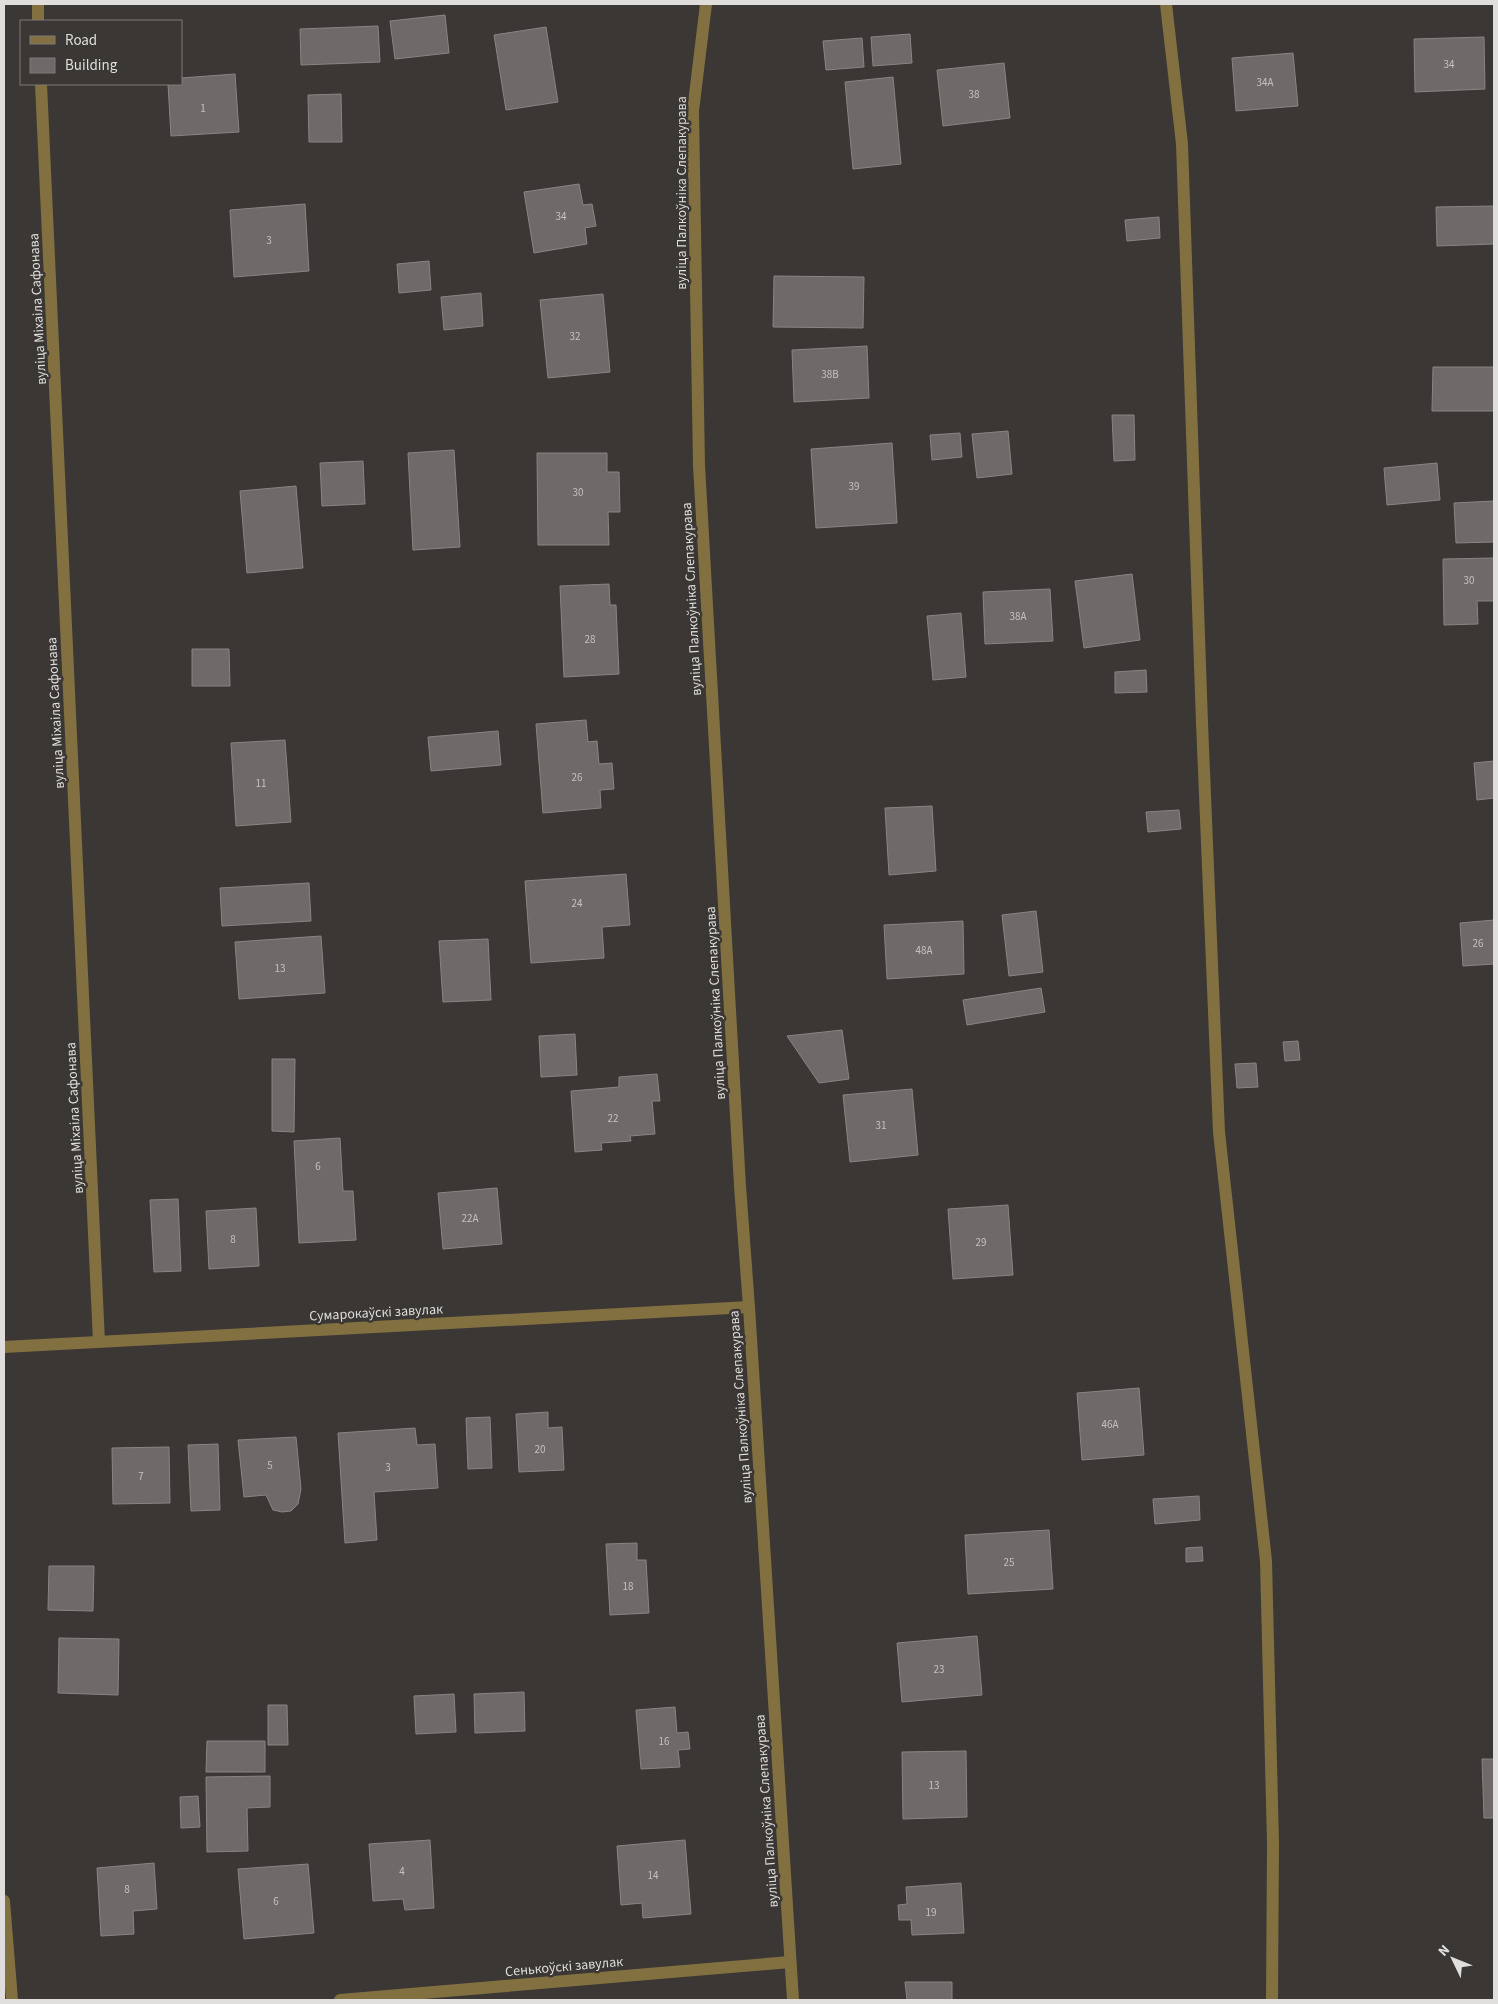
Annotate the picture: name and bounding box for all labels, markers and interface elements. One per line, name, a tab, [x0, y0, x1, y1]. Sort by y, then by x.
legend	[20, 20, 182, 85]
text: Road	[65, 30, 97, 51]
text: Building	[65, 55, 118, 76]
house number: 34	[1444, 57, 1455, 72]
house number: 34А	[1257, 75, 1273, 90]
house number: 38	[969, 87, 980, 102]
street label: вуліца Палкоўніка Слепакурава	[672, 96, 692, 290]
house number: 1	[200, 101, 206, 116]
house number: 34	[556, 209, 567, 224]
street label: вуліца Міхаіла Сафонава	[24, 233, 52, 385]
house number: 3	[266, 233, 272, 248]
house number: 32	[570, 329, 580, 344]
house number: 38В	[821, 367, 839, 382]
house number: 39	[849, 479, 859, 494]
house number: 30	[573, 485, 583, 500]
street label: вуліца Палкоўніка Слепакурава	[677, 502, 707, 696]
house number: 30	[1464, 573, 1474, 588]
house number: 38А	[1010, 609, 1026, 624]
house number: 28	[585, 632, 596, 647]
street label: вуліца Міхаіла Сафонава	[42, 637, 70, 789]
house number: 26	[572, 770, 583, 785]
house number: 11	[256, 776, 266, 791]
house number: 24	[572, 896, 583, 911]
street label: вуліца Палкоўніка Слепакурава	[701, 906, 731, 1100]
house number: 26	[1473, 936, 1484, 951]
house number: 48А	[916, 943, 932, 958]
house number: 13	[275, 961, 285, 976]
street label: вуліца Міхаіла Сафонава	[61, 1042, 89, 1194]
house number: 22	[608, 1111, 618, 1126]
house number: 31	[876, 1118, 886, 1133]
house number: 6	[315, 1159, 321, 1174]
house number: 22А	[462, 1211, 478, 1226]
house number: 8	[230, 1232, 236, 1247]
house number: 29	[976, 1235, 986, 1250]
street label: Сумарокаўскі завулак	[309, 1300, 443, 1326]
street label: вуліца Палкоўніка Слепакурава	[724, 1310, 758, 1504]
house number: 46А	[1102, 1417, 1118, 1432]
house number: 20	[535, 1442, 545, 1457]
house number: 5	[267, 1458, 273, 1473]
house number: 3	[385, 1460, 391, 1475]
house number: 7	[138, 1469, 144, 1484]
house number: 25	[1004, 1555, 1014, 1570]
house number: 18	[623, 1579, 634, 1594]
house number: 23	[934, 1662, 944, 1677]
street label: вуліца Палкоўніка Слепакурава	[750, 1714, 784, 1908]
house number: 16	[659, 1734, 670, 1749]
house number: 13	[929, 1778, 939, 1793]
house number: 4	[399, 1864, 405, 1879]
house number: 14	[648, 1868, 659, 1883]
house number: 8	[124, 1882, 130, 1897]
house number: 6	[273, 1894, 279, 1909]
house number: 19	[926, 1905, 936, 1920]
north arrow	[1428, 1934, 1478, 1984]
text: N	[1434, 1941, 1455, 1961]
street label: Сенькоўскі завулак	[504, 1952, 624, 1982]

